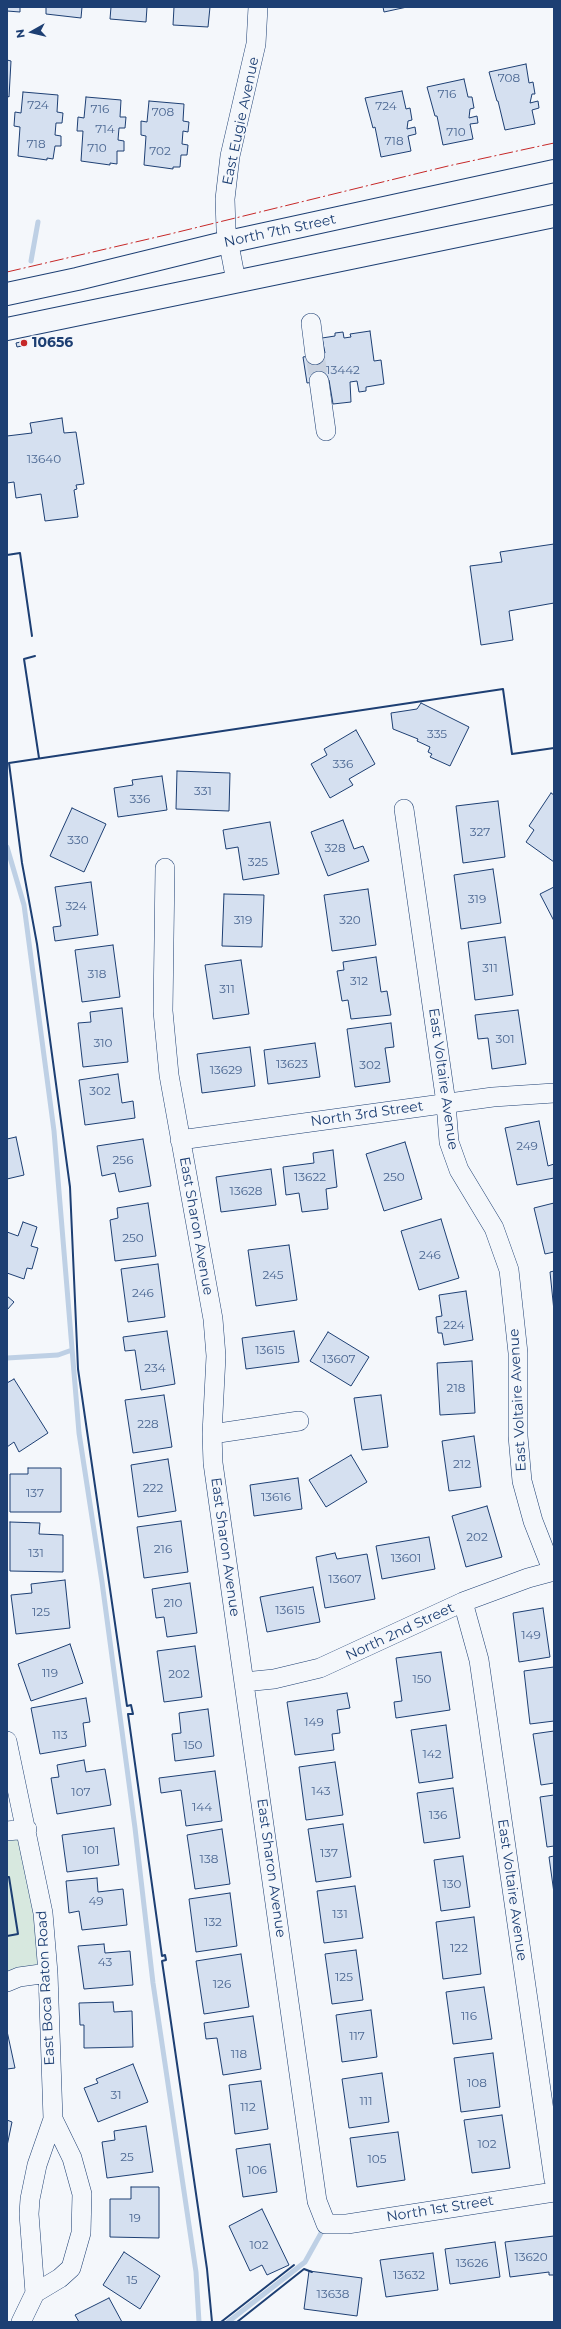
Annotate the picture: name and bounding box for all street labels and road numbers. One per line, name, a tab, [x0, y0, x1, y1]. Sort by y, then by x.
street label: East Eugie Avenue	[219, 55, 263, 187]
street label: North 7th Street	[223, 211, 337, 251]
street label: East Voltaire Avenue	[425, 1007, 461, 1151]
street label: North 3rd Street	[310, 1098, 424, 1130]
street label: East Sharon Avenue	[176, 1155, 216, 1297]
street label: East Voltaire Avenue	[506, 1328, 530, 1472]
street label: East Sharon Avenue	[207, 1476, 243, 1618]
street label: North 2nd Street	[343, 1600, 457, 1664]
street label: East Sharon Avenue	[253, 1797, 289, 1939]
street label: East Voltaire Avenue	[494, 1818, 530, 1962]
street label: East Boca Raton Road	[34, 1910, 58, 2066]
street label: North 1st Street	[385, 2192, 495, 2226]

